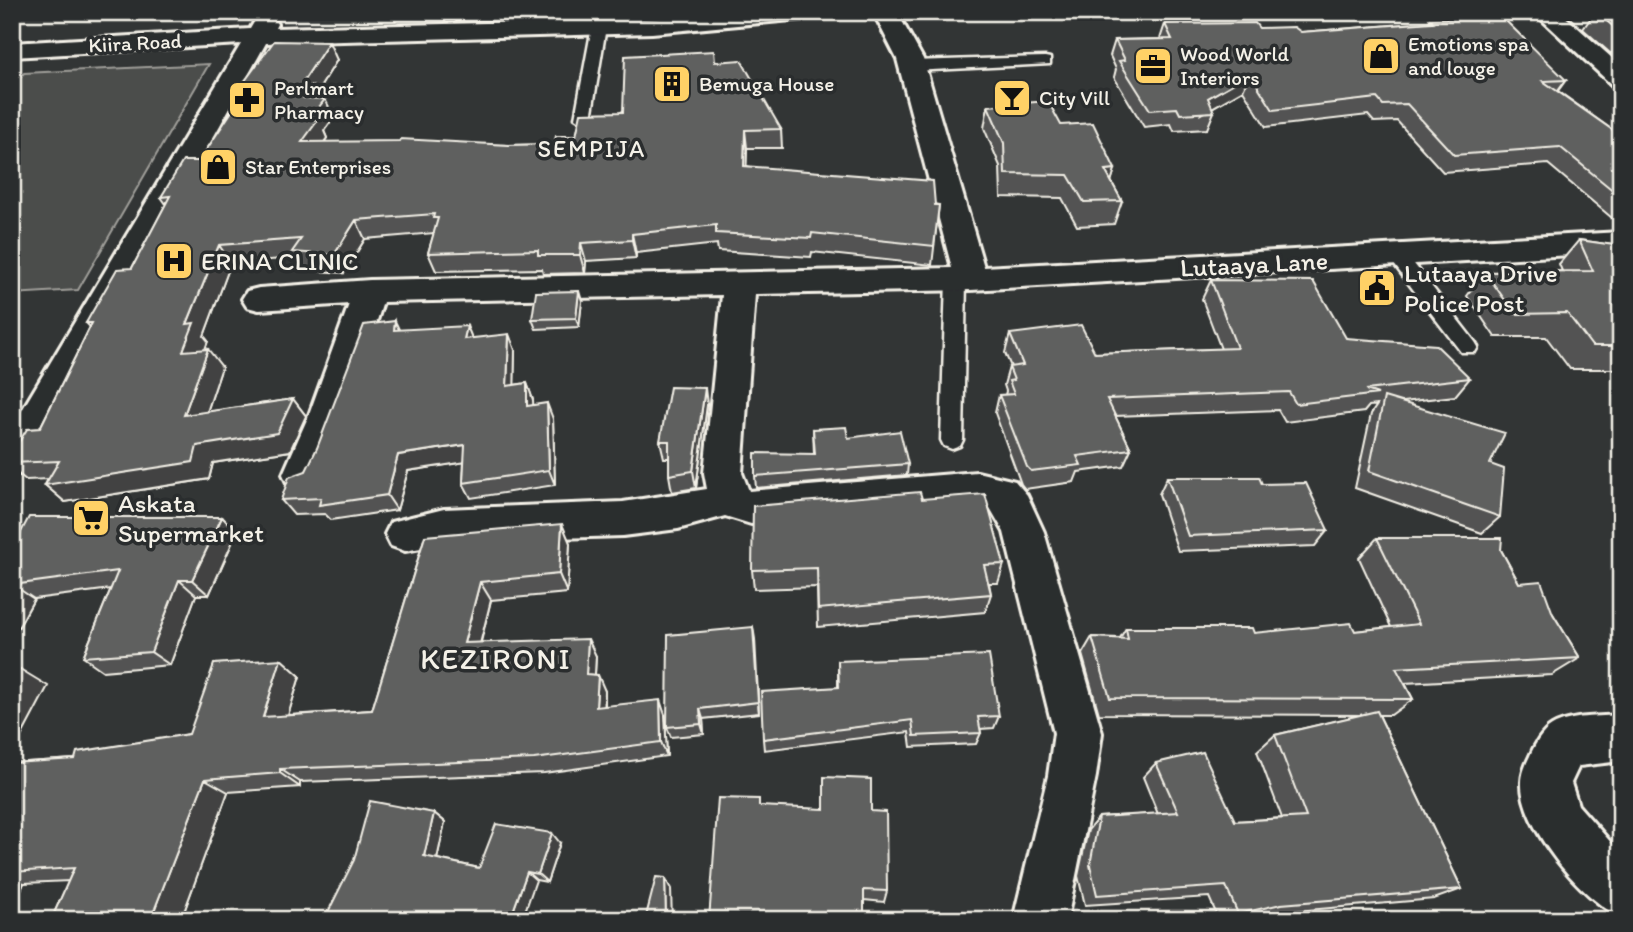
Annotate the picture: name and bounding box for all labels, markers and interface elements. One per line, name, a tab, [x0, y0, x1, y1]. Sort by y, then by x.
street label: Kiira Road	[88, 28, 182, 57]
place label: Emotions spa and louge	[1408, 31, 1529, 80]
shop icon: Emotions spa and louge	[1360, 35, 1402, 77]
place label: Wood World Interiors	[1180, 41, 1289, 90]
office icon: Wood World Interiors	[1132, 45, 1174, 87]
building icon: Bemuga House	[651, 63, 693, 105]
place label: Bemuga House	[699, 71, 834, 96]
place label: Perlmart Pharmacy	[274, 75, 364, 124]
bar icon: City Vill	[991, 77, 1033, 119]
pharmacy icon: Perlmart Pharmacy	[226, 79, 268, 121]
place label: City Vill	[1039, 85, 1110, 110]
district label: SEMPIJA	[538, 134, 646, 163]
shop icon: Star Enterprises	[197, 146, 239, 188]
place label: Star Enterprises	[245, 154, 391, 179]
hospital icon: ERINA CLINIC	[153, 240, 195, 282]
street label: Lutaaya Lane	[1179, 244, 1329, 284]
place label: ERINA CLINIC	[201, 245, 358, 277]
place label: Lutaaya Drive Police Post	[1404, 257, 1558, 319]
public building icon: Lutaaya Drive Police Post	[1356, 267, 1398, 309]
place label: Askata Supermarket	[118, 487, 264, 549]
supermarket icon: Askata Supermarket	[70, 497, 112, 539]
district label: KEZIRONI	[420, 640, 572, 677]

